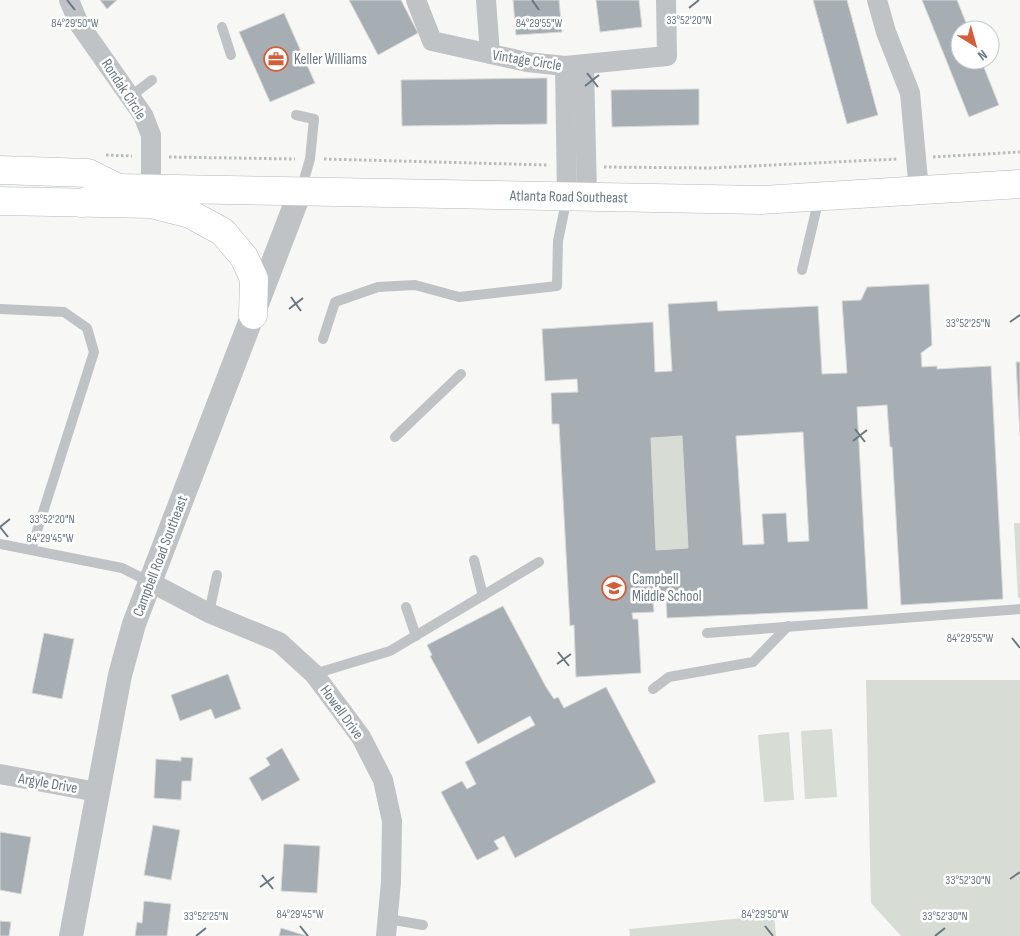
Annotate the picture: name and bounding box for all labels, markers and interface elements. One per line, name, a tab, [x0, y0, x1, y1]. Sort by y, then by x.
text: 33°52'20"N	[666, 13, 712, 28]
text: 84°29'50"W	[51, 16, 99, 31]
text: 84°29'55"W	[516, 16, 563, 31]
north arrow	[950, 20, 1000, 70]
office icon: Keller Williams	[263, 46, 289, 72]
street label: Vintage Circle	[491, 46, 563, 75]
text: N	[974, 46, 991, 64]
place label: Keller Williams	[294, 50, 367, 69]
street label: Rondak Circle	[97, 55, 150, 123]
street label: Atlanta Road Southeast	[509, 186, 628, 208]
text: 33°52'25"N	[946, 316, 990, 331]
street label: Campbell Road Southeast	[129, 493, 192, 619]
text: 33°52'20"N	[29, 512, 75, 527]
text: 84°29'45"W	[27, 531, 74, 546]
place label: Campbell Middle School	[632, 570, 702, 606]
school or university icon: Campbell Middle School	[601, 575, 627, 601]
text: 84°29'55"W	[947, 631, 994, 646]
street label: Howell Drive	[316, 681, 368, 743]
street label: Argyle Drive	[16, 769, 79, 798]
text: 33°52'30"N	[945, 873, 991, 888]
text: 84°29'45"W	[277, 907, 324, 922]
text: 84°29'50"W	[741, 907, 789, 922]
text: 33°52'25"N	[184, 909, 228, 924]
text: 33°52'30"N	[922, 909, 968, 924]

